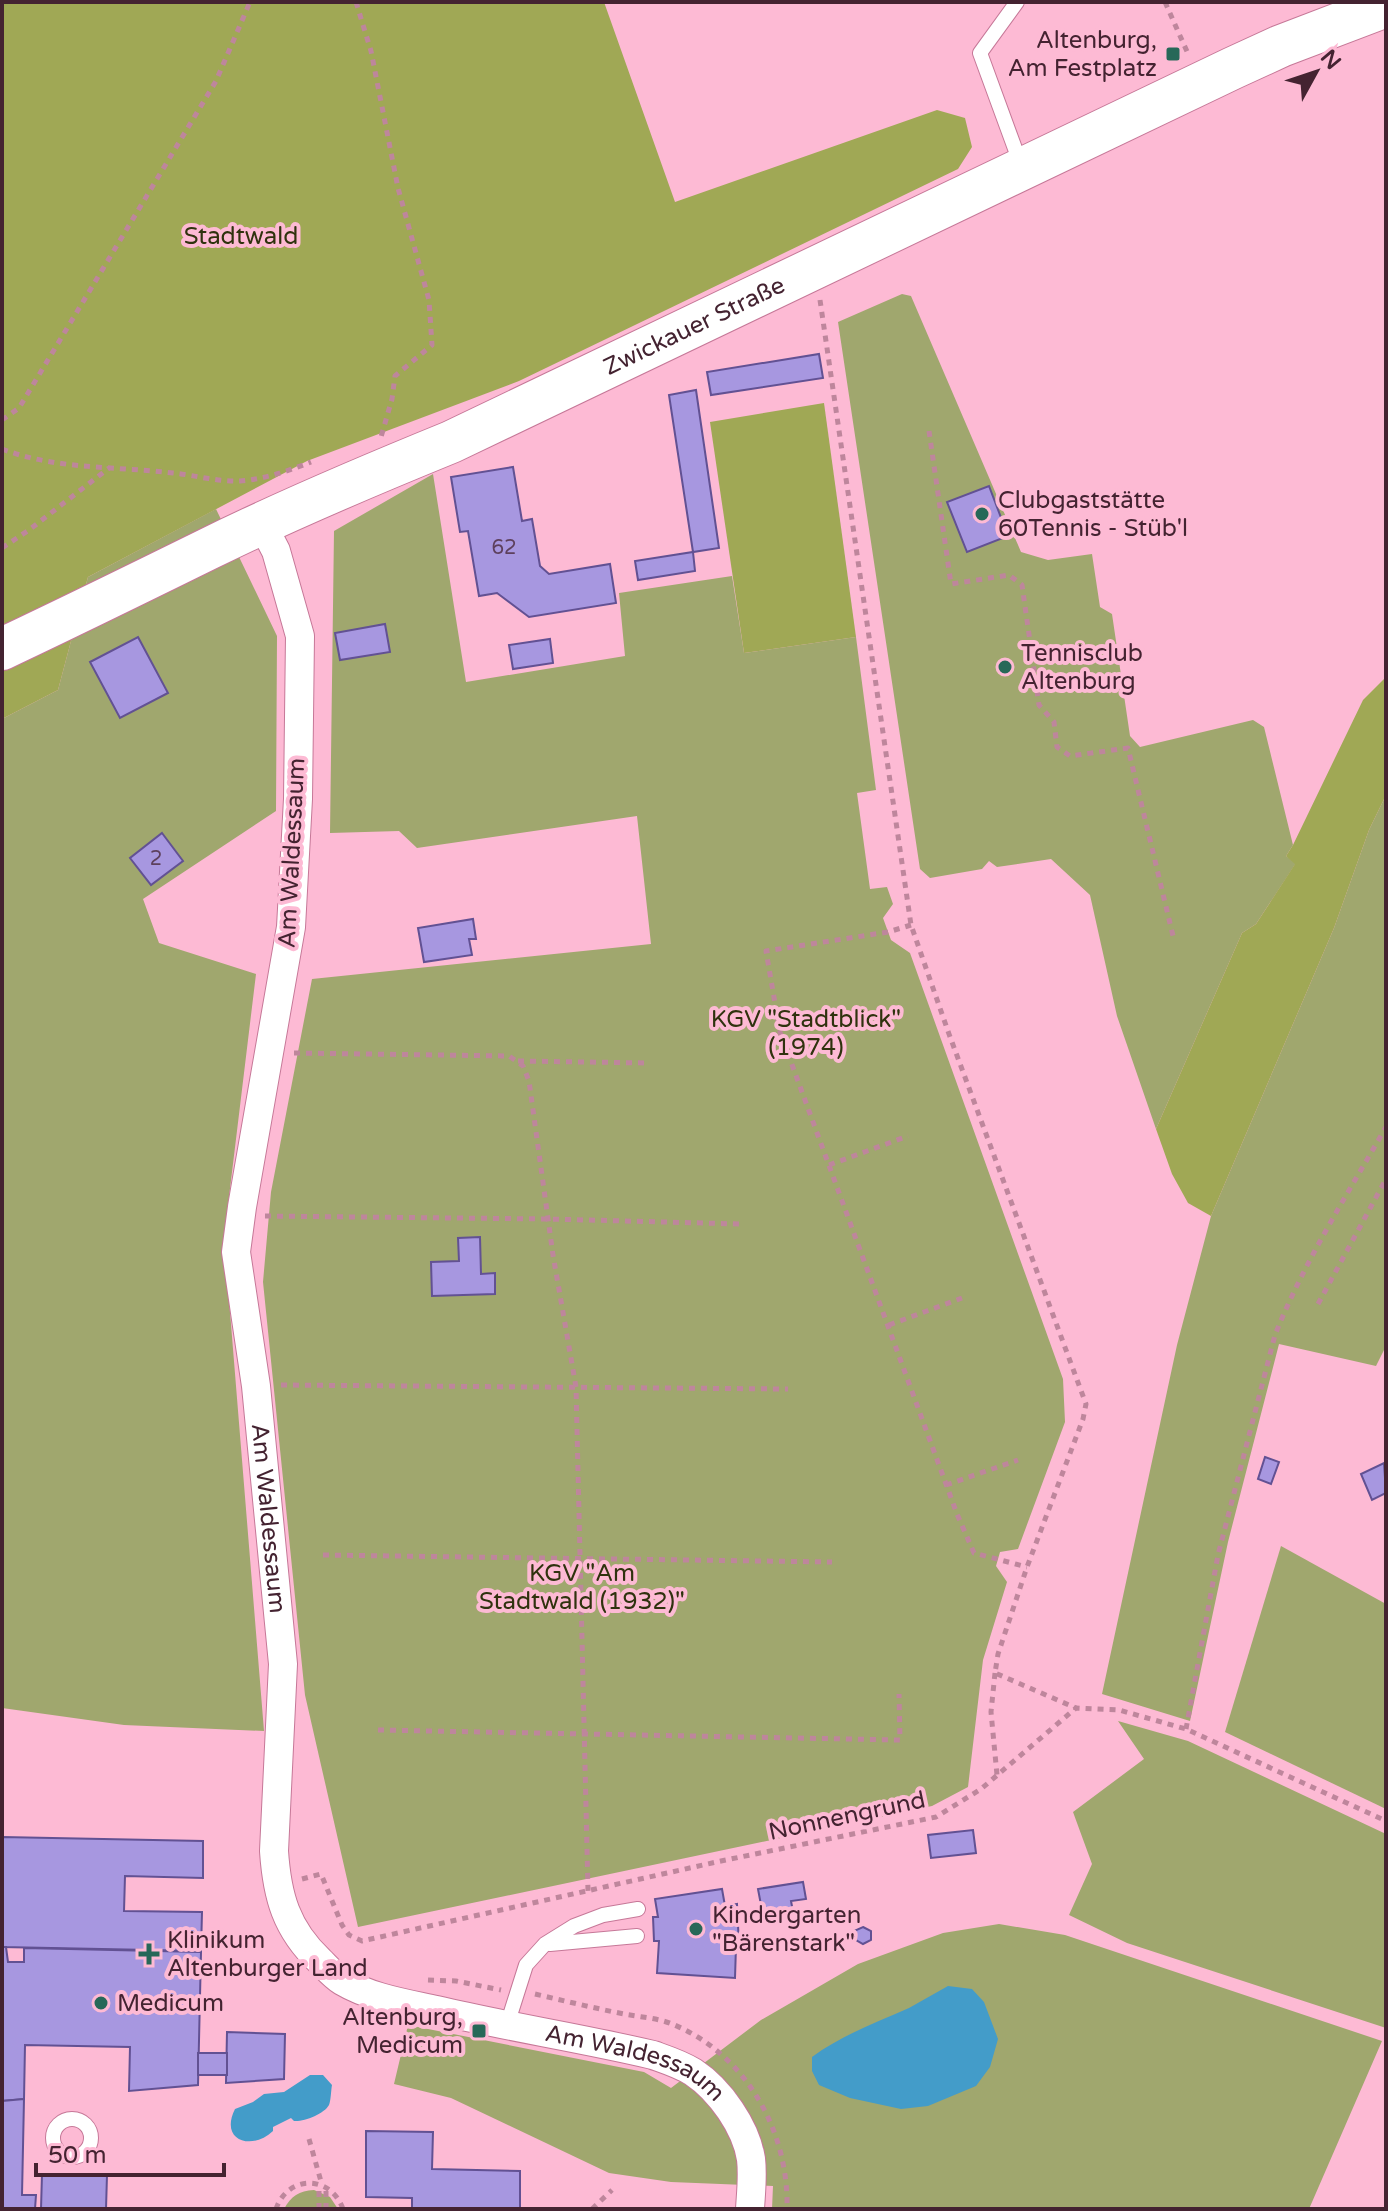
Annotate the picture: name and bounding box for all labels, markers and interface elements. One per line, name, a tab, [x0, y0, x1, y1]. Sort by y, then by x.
place label: Altenburg, Am Festplatz	[1008, 26, 1157, 83]
north arrow	[1276, 32, 1356, 112]
marker: Altenburg, Am Festplatz	[1164, 45, 1182, 63]
text: N	[1315, 45, 1346, 75]
park label: Stadtwald	[184, 222, 298, 251]
street label: Zwickauer Straße	[599, 270, 789, 381]
place label: Clubgaststätte 60Tennis - Stüb'l	[998, 486, 1188, 543]
marker: Clubgaststätte 60Tennis - Stüb'l	[973, 505, 991, 523]
house number: 62	[491, 536, 517, 560]
place label: Tennisclub Altenburg	[1021, 639, 1143, 696]
marker: Tennisclub Altenburg	[996, 658, 1014, 676]
street label: Am Waldessaum	[273, 757, 311, 949]
house number: 2	[150, 847, 162, 871]
park label: KGV "Stadtblick" (1974)	[711, 1005, 901, 1062]
street label: Am Waldessaum	[245, 1422, 293, 1615]
park label: KGV "Am Stadtwald (1932)"	[479, 1559, 685, 1616]
street label: Nonnengrund	[766, 1785, 928, 1847]
place label: Kindergarten "Bärenstark"	[712, 1901, 861, 1958]
marker: Kindergarten "Bärenstark"	[687, 1920, 705, 1938]
place label: Klinikum Altenburger Land	[167, 1926, 368, 1983]
marker: Klinikum Altenburger Land	[138, 1943, 160, 1965]
place label: Medicum	[117, 1989, 224, 2018]
marker: Medicum	[92, 1994, 110, 2012]
place label: Altenburg, Medicum	[342, 2003, 463, 2060]
street label: Am Waldessaum	[543, 2018, 731, 2107]
marker: Altenburg, Medicum	[470, 2022, 488, 2040]
scale bar	[36, 2127, 224, 2177]
text: 50 m	[48, 2141, 106, 2170]

